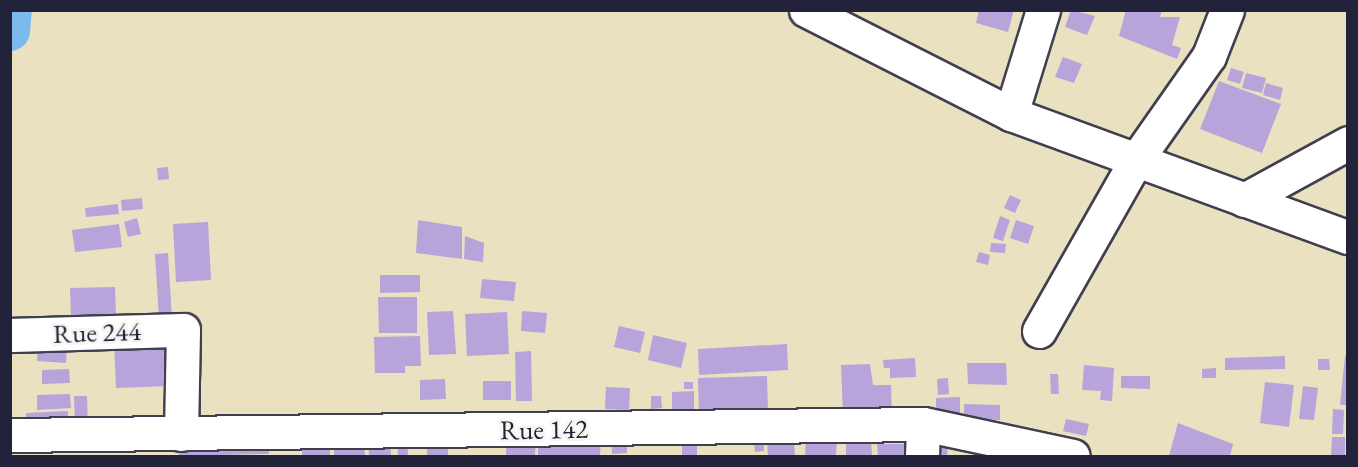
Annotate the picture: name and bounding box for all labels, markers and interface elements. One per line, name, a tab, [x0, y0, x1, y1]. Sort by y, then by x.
street label: Rue 244	[52, 314, 142, 350]
street label: Rue 142	[500, 412, 588, 446]

